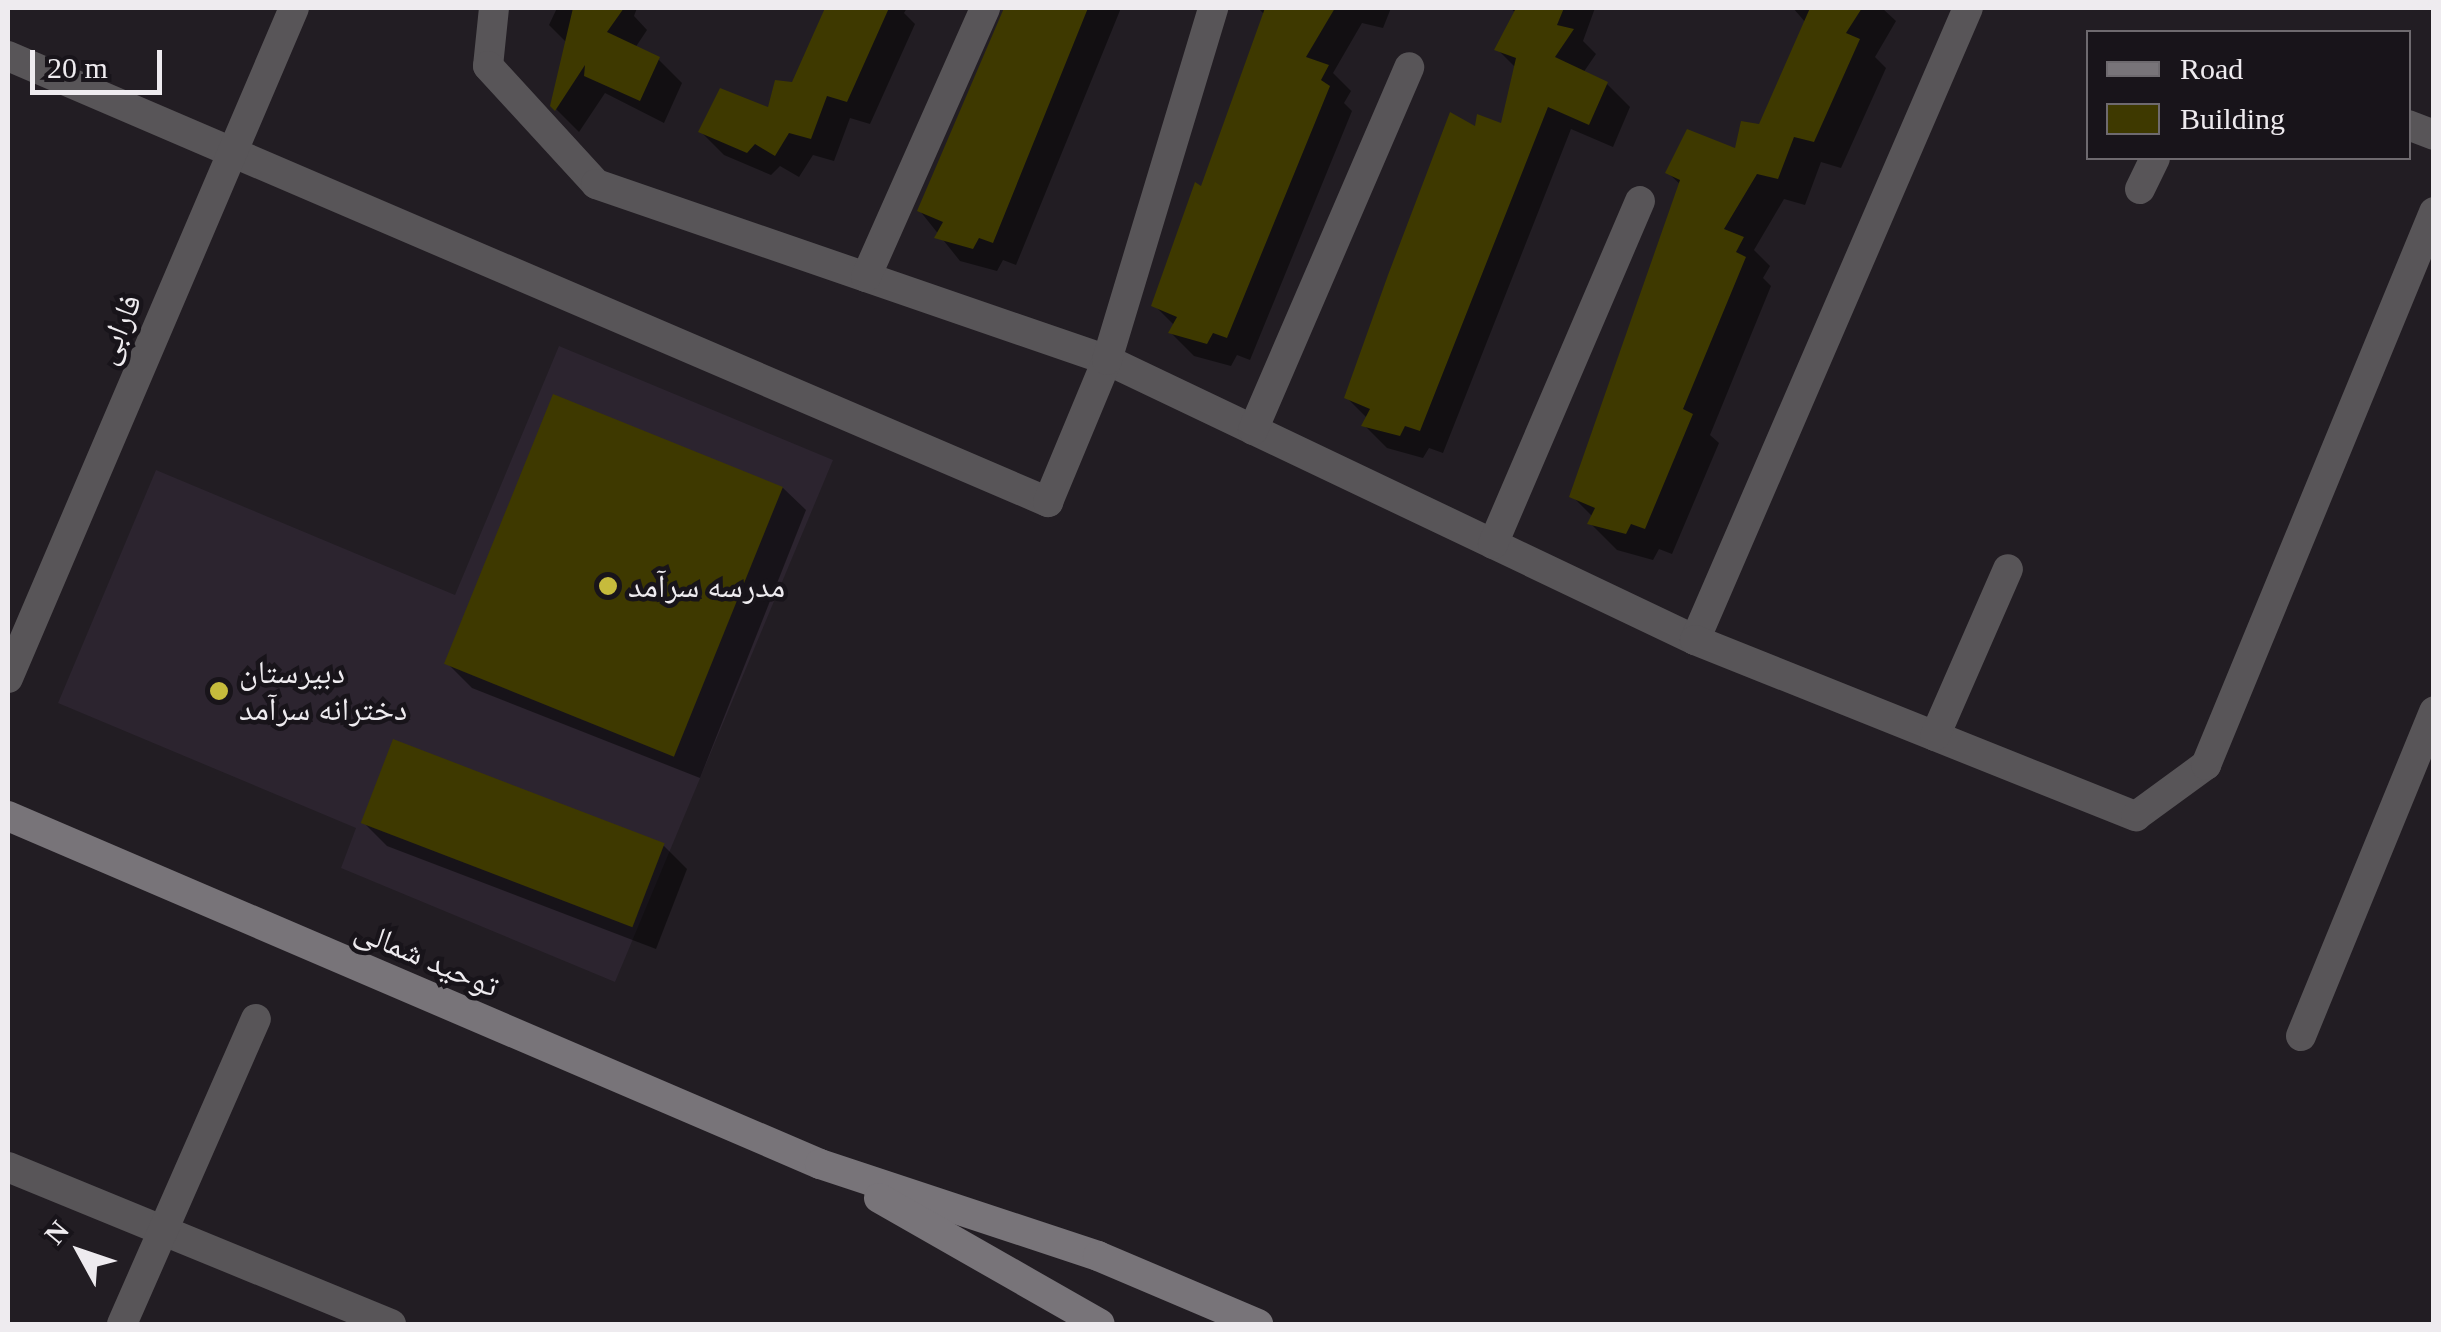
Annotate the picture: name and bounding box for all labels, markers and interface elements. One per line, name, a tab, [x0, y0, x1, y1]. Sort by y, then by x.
scale bar	[35, 30, 168, 92]
legend	[2086, 30, 2411, 160]
text: 20 m	[47, 51, 108, 84]
text: Road	[2180, 52, 2243, 85]
text: Building	[2180, 102, 2285, 135]
street label: فارابی	[86, 288, 150, 370]
place label: مدرسه سرآمد	[628, 567, 785, 605]
marker: مدرسه سرآمد	[597, 575, 619, 597]
place label: دبیرستان دخترانه سرآمد	[239, 654, 407, 729]
marker: دبیرستان دخترانه سرآمد	[208, 680, 230, 702]
street label: توحید شمالی	[349, 911, 505, 1005]
north arrow	[30, 1202, 130, 1302]
text: N	[38, 1215, 75, 1250]

